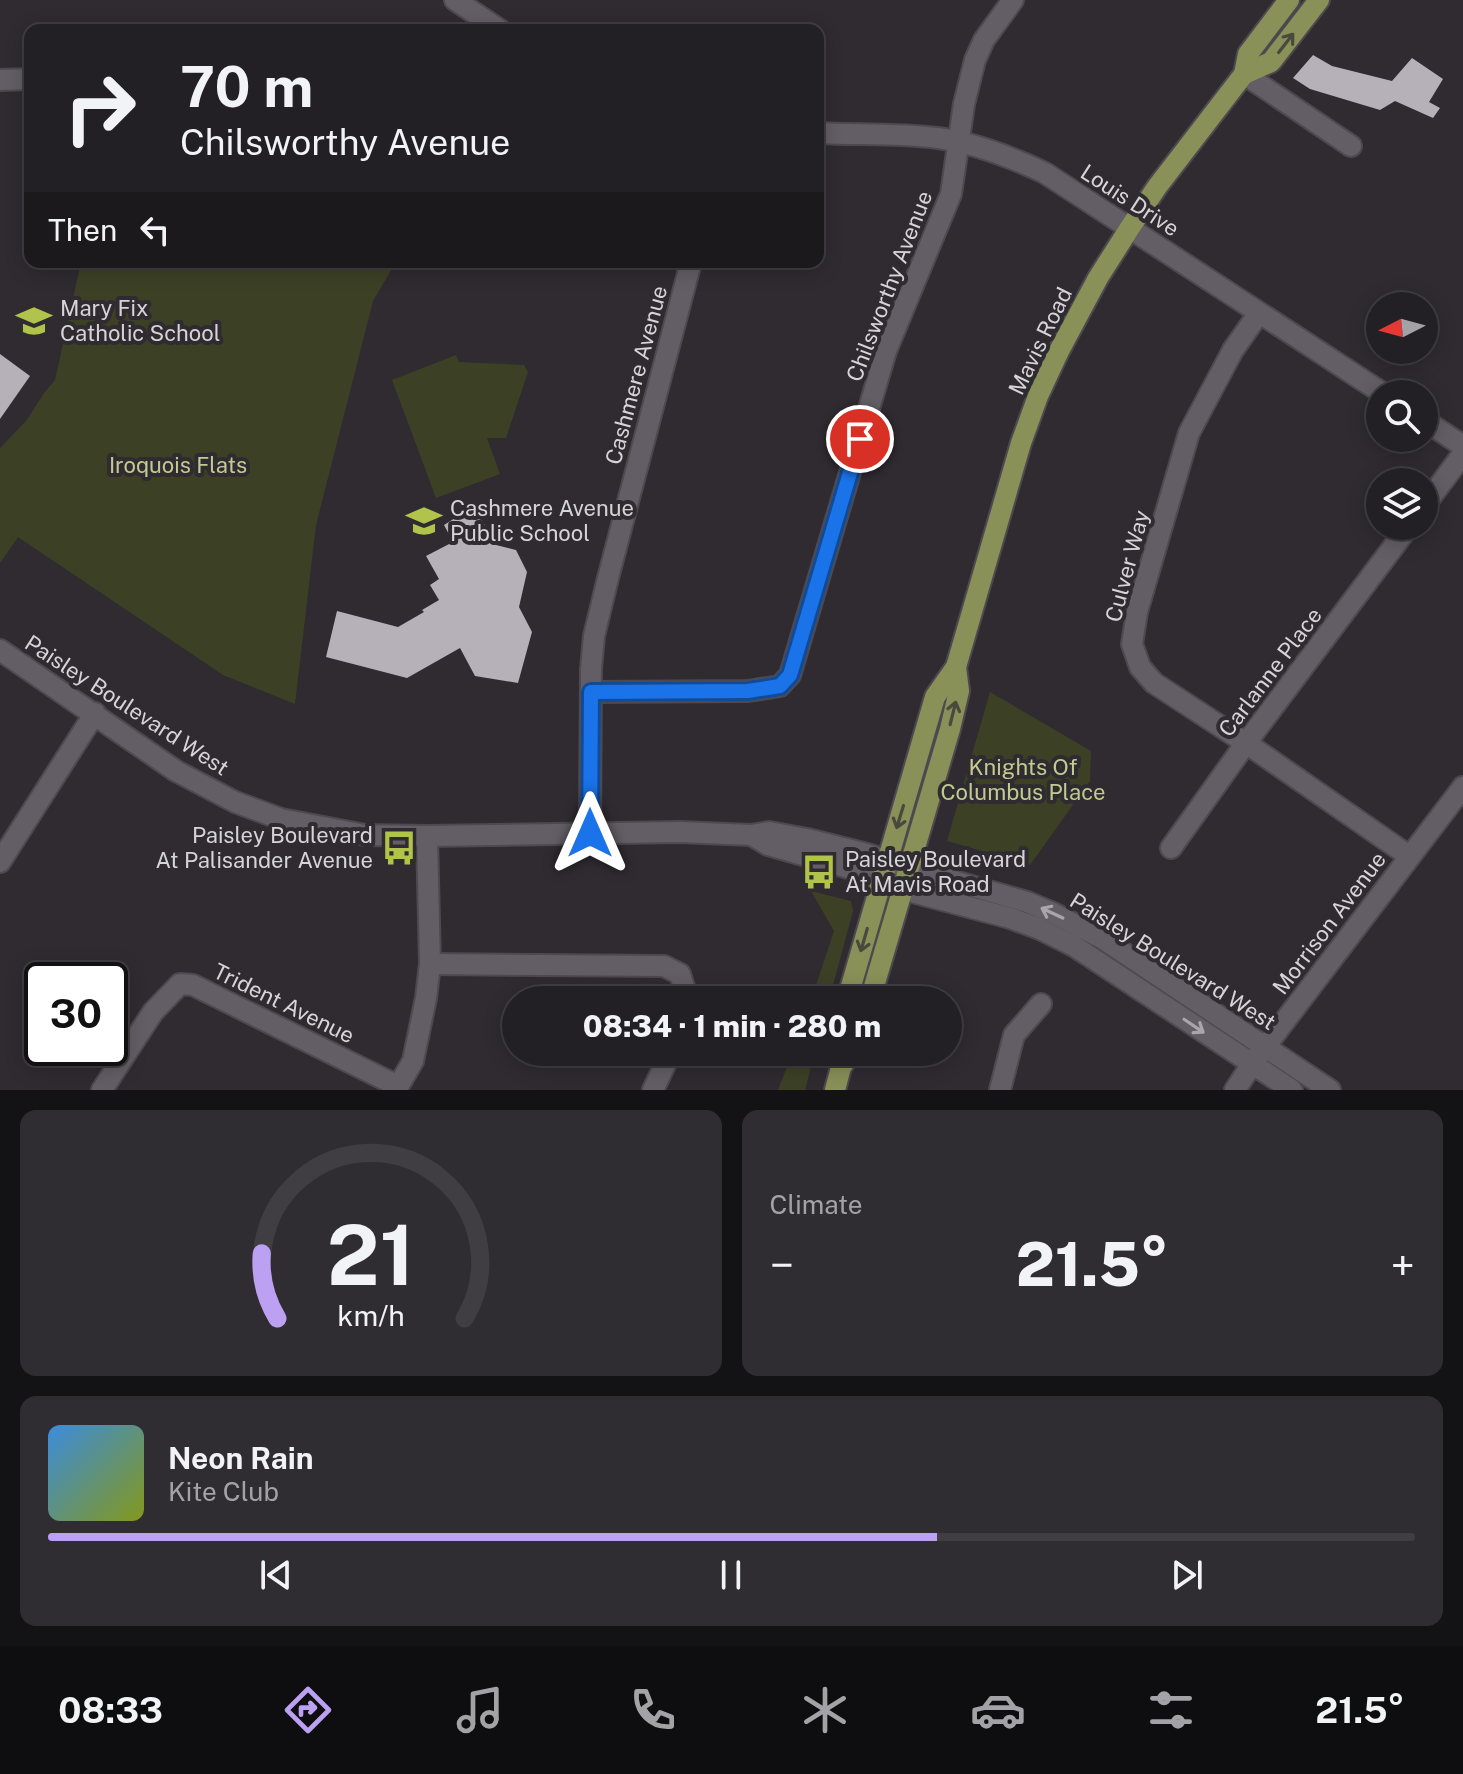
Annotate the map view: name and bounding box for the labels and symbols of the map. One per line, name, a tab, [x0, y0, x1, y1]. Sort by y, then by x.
one-way arrow	[1277, 32, 1294, 54]
street label: Louis Drive	[1076, 159, 1184, 241]
street label: Chilsworthy Avenue	[841, 187, 937, 385]
street label: Cashmere Avenue	[600, 283, 672, 467]
street label: Mavis Road	[1003, 283, 1077, 399]
north arrow	[1366, 292, 1438, 364]
place label: Mary Fix Catholic School	[60, 295, 220, 346]
school or university icon: Mary Fix Catholic School	[15, 302, 53, 340]
pin	[826, 405, 894, 473]
park label: Iroquois Flats	[109, 452, 247, 478]
place label: Cashmere Avenue Public School	[450, 495, 634, 546]
school or university icon: Cashmere Avenue Public School	[405, 502, 443, 540]
street label: Culver Way	[1100, 507, 1154, 625]
street label: Carlanne Place	[1213, 602, 1327, 742]
street label: Paisley Boulevard West	[20, 629, 234, 781]
one-way arrow	[947, 700, 962, 726]
park label: Knights Of Columbus Place	[940, 754, 1106, 805]
position arrow	[548, 791, 632, 875]
one-way arrow	[892, 804, 907, 830]
place label: Paisley Boulevard At Palisander Avenue	[156, 822, 373, 873]
bus stop icon: Paisley Boulevard At Palisander Avenue	[380, 829, 418, 867]
place label: Paisley Boulevard At Mavis Road	[845, 846, 1026, 897]
street label: Morrison Avenue	[1267, 847, 1391, 999]
bus stop icon: Paisley Boulevard At Mavis Road	[800, 853, 838, 891]
street label: Paisley Boulevard West	[1065, 887, 1281, 1035]
one-way arrow	[1040, 905, 1064, 920]
one-way arrow	[856, 927, 870, 952]
street label: Trident Avenue	[209, 958, 359, 1048]
speed limit sign: 30	[24, 962, 128, 1066]
one-way arrow	[1183, 1018, 1205, 1034]

